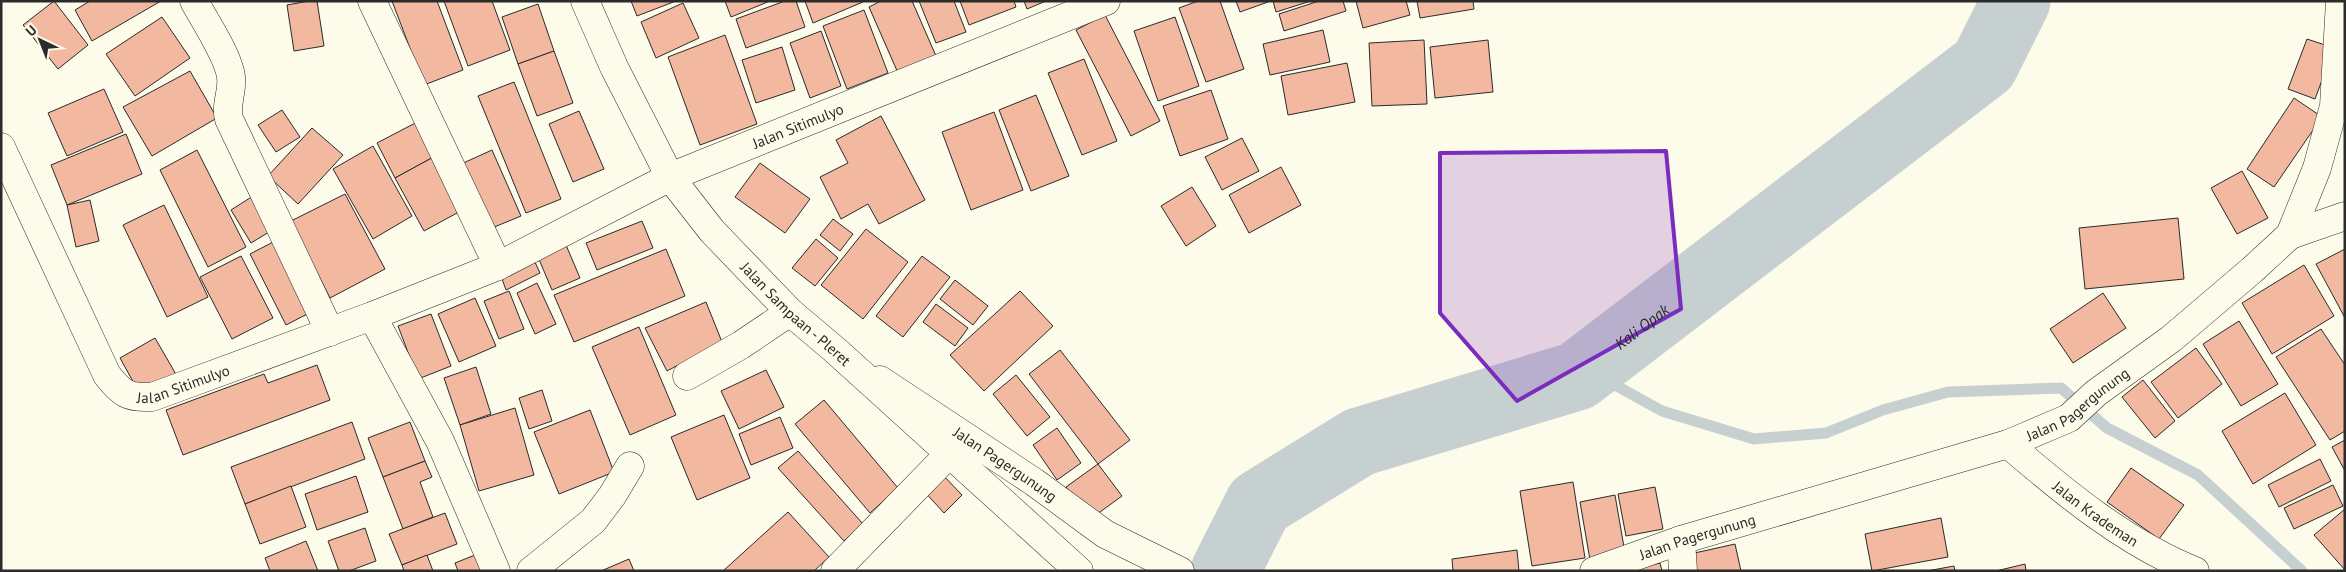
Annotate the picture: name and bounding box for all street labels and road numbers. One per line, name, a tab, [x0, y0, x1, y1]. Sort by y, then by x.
street label: Jalan Sitimulyo	[748, 99, 846, 153]
street label: Jalan Sampaan - Pleret	[736, 257, 855, 370]
street label: Jalan Sitimulyo	[135, 360, 232, 407]
street label: Jalan Pagergunung	[2022, 363, 2132, 445]
street label: Jalan Pagergunung	[949, 422, 1061, 505]
street label: Jalan Krademan	[2048, 476, 2142, 550]
street label: Jalan Pagergunung	[1636, 509, 1758, 564]

